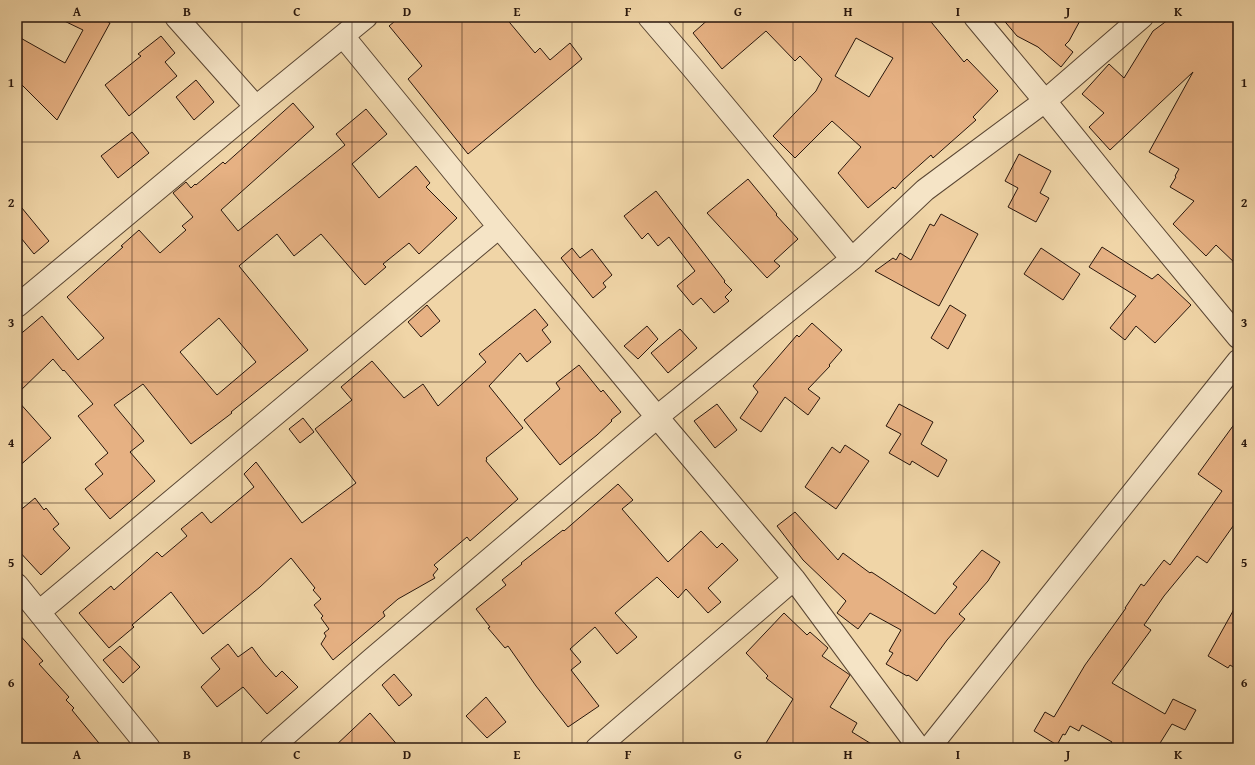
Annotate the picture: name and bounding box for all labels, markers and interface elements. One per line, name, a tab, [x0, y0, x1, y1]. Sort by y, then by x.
text: A	[73, 2, 82, 21]
text: B	[183, 2, 191, 21]
text: C	[293, 2, 301, 21]
text: D	[403, 2, 411, 21]
text: E	[514, 2, 521, 21]
text: F	[625, 2, 632, 21]
text: G	[734, 2, 742, 21]
text: H	[843, 2, 853, 21]
text: I	[956, 2, 960, 21]
text: J	[1064, 2, 1071, 21]
text: K	[1174, 2, 1183, 21]
text: 1	[8, 73, 14, 92]
text: 1	[1241, 73, 1247, 92]
text: 2	[8, 193, 15, 212]
text: 2	[1241, 193, 1248, 212]
text: 3	[8, 313, 14, 332]
text: 3	[1241, 313, 1247, 332]
text: 4	[8, 433, 15, 452]
text: 4	[1241, 433, 1248, 452]
text: 5	[8, 553, 15, 572]
text: 5	[1241, 553, 1248, 572]
text: 6	[8, 673, 15, 692]
text: 6	[1241, 673, 1248, 692]
text: A	[73, 745, 82, 764]
text: B	[183, 745, 191, 764]
text: C	[293, 745, 301, 764]
text: D	[403, 745, 411, 764]
text: E	[514, 745, 521, 764]
text: F	[625, 745, 632, 764]
text: G	[734, 745, 742, 764]
text: H	[843, 745, 853, 764]
text: I	[956, 745, 960, 764]
text: J	[1064, 745, 1071, 764]
text: K	[1174, 745, 1183, 764]

